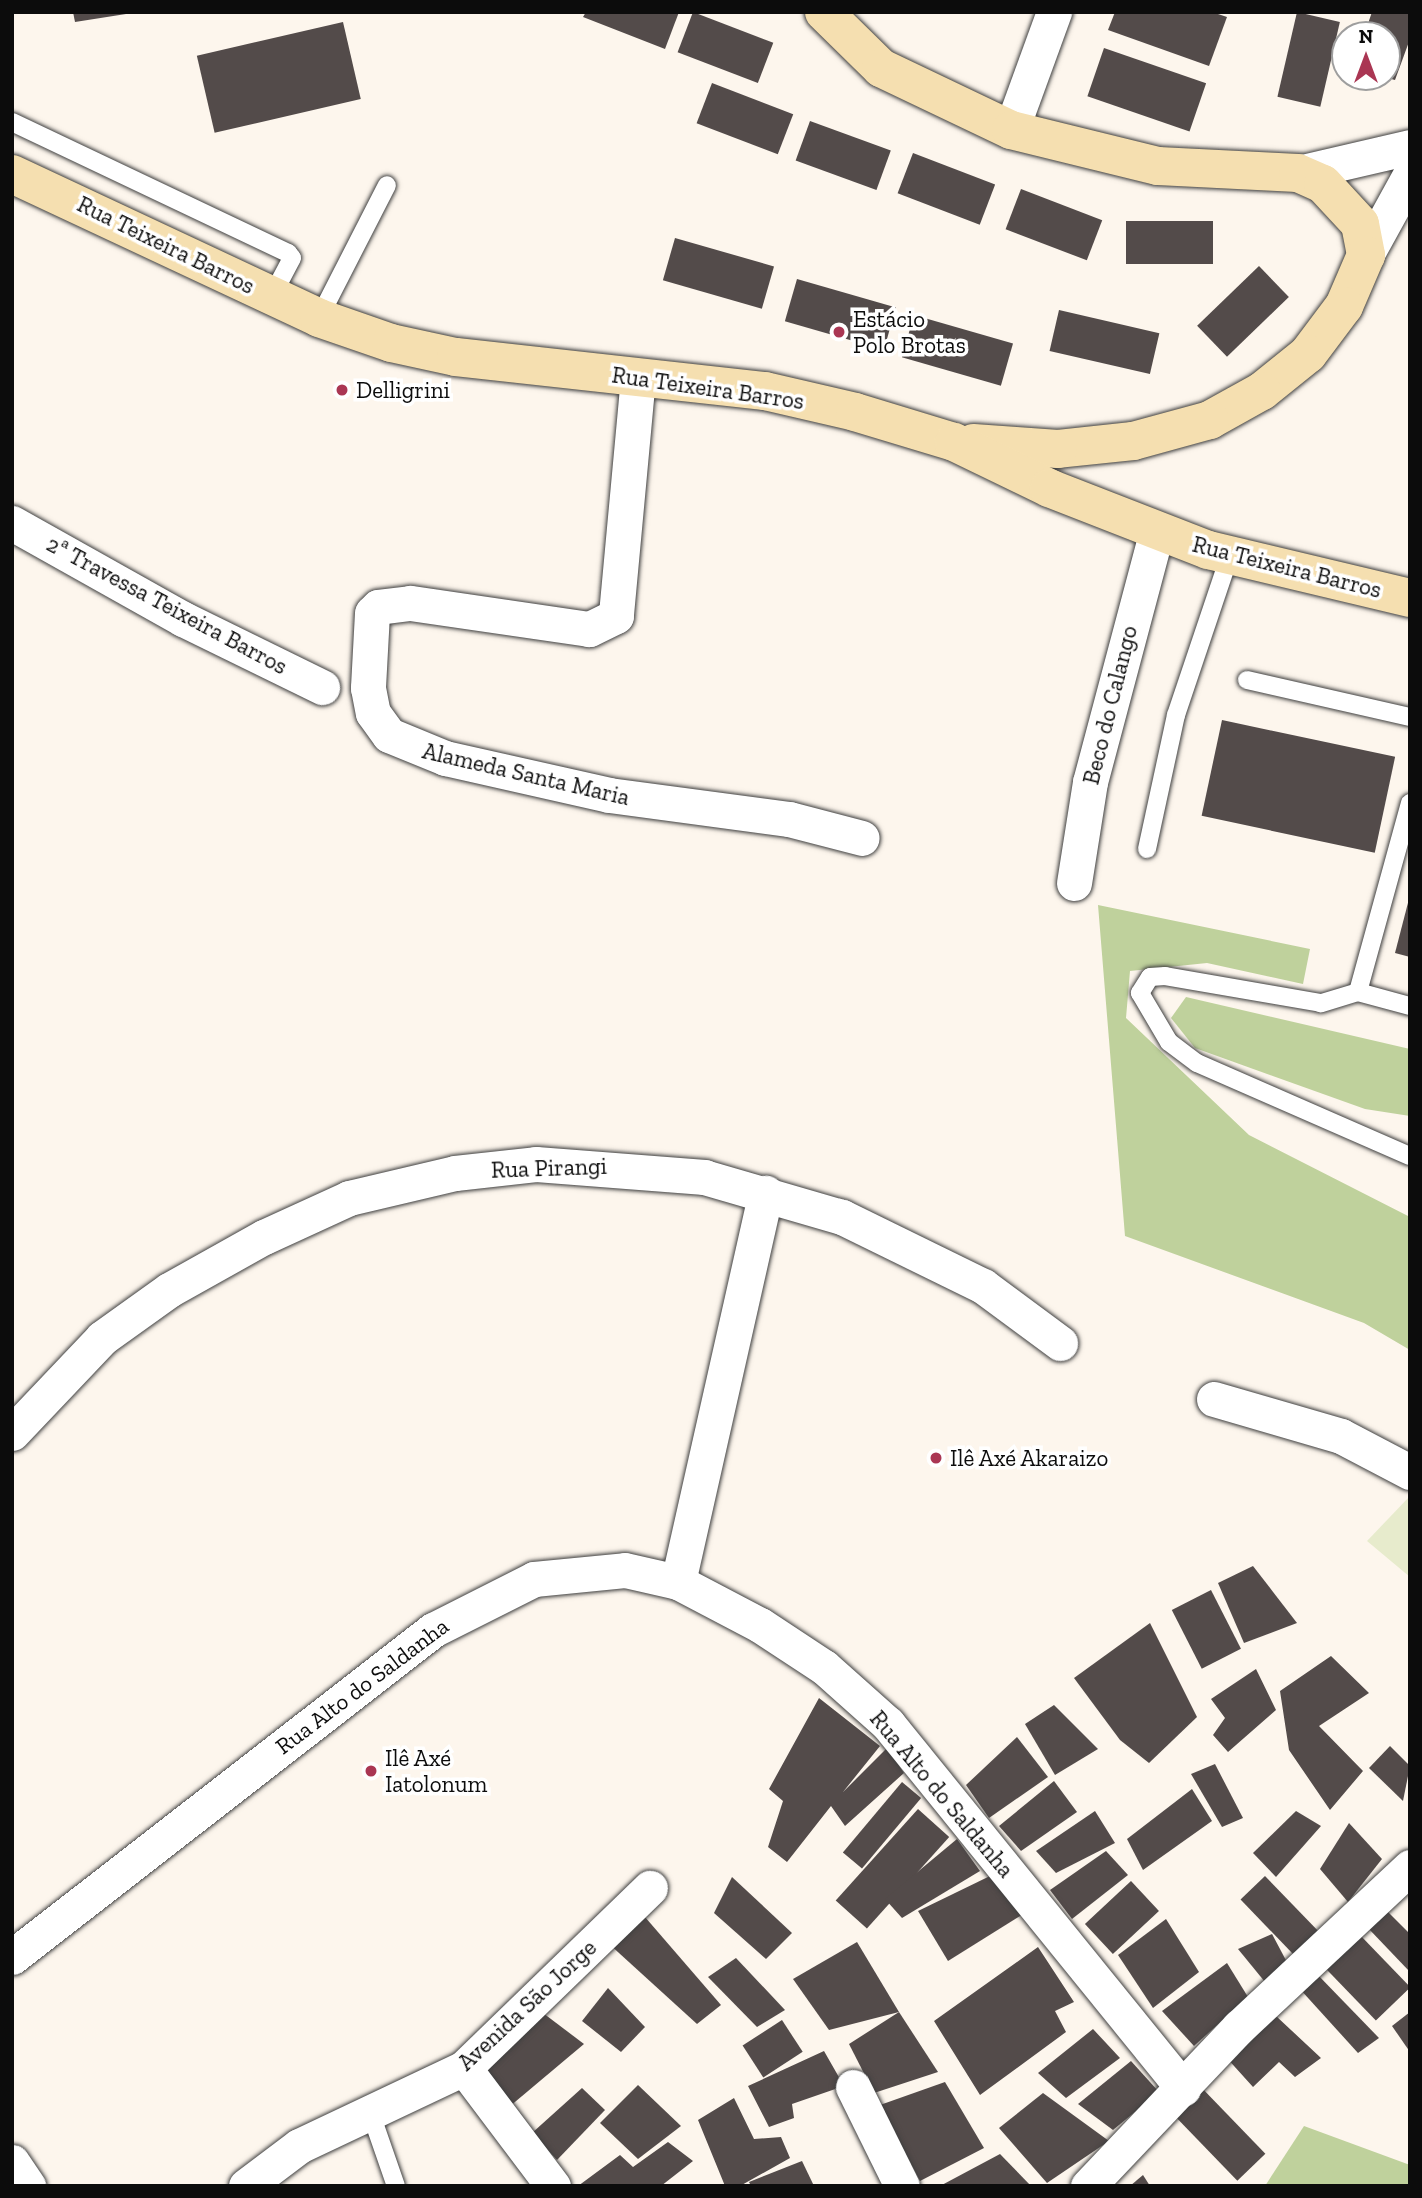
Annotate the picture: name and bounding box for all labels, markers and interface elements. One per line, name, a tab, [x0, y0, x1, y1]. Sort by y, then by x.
north arrow	[1331, 21, 1401, 91]
text: N	[1359, 25, 1373, 48]
street label: Rua Teixeira Barros	[73, 190, 259, 300]
place label: Estácio Polo Brotas	[853, 305, 966, 359]
marker: Estácio Polo Brotas	[831, 324, 847, 340]
street label: Rua Teixeira Barros	[610, 361, 806, 415]
place label: Delligrini	[356, 376, 450, 404]
marker: Delligrini	[334, 382, 350, 398]
street label: 2ª Travessa Teixeira Barros	[42, 530, 292, 680]
street label: Rua Teixeira Barros	[1189, 530, 1385, 604]
street label: Beco do Calango	[1077, 623, 1143, 787]
street label: Alameda Santa Maria	[420, 737, 632, 811]
street label: Rua Pirangi	[491, 1152, 607, 1184]
place label: Ilê Axé Akaraizo	[950, 1444, 1110, 1472]
marker: Ilê Axé Akaraizo	[928, 1450, 944, 1466]
street label: Rua Alto do Saldanha	[270, 1612, 454, 1760]
street label: Rua Alto do Saldanha	[864, 1705, 1020, 1883]
place label: Ilê Axé Iatolonum	[385, 1744, 487, 1798]
marker: Ilê Axé Iatolonum	[363, 1763, 379, 1779]
street label: Avenida São Jorge	[452, 1934, 602, 2076]

